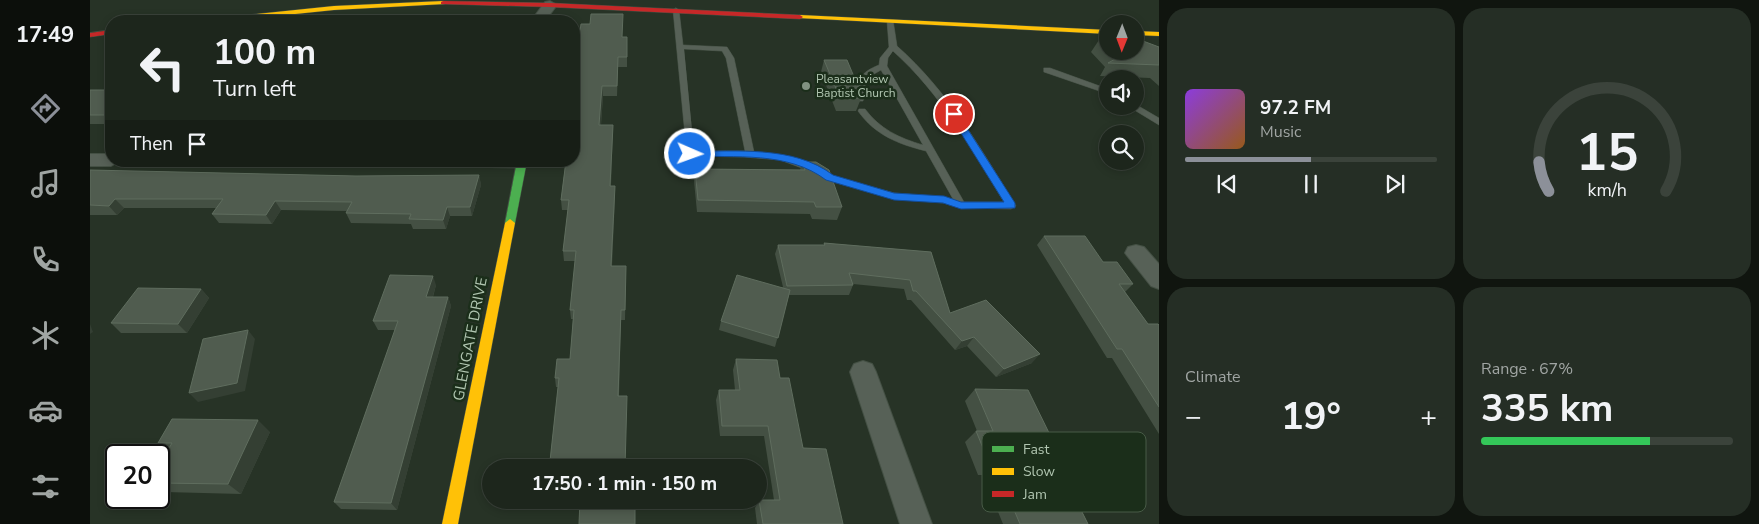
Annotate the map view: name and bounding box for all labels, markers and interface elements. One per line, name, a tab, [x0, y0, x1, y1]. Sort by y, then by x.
north arrow	[1099, 15, 1144, 60]
map controls	[1099, 15, 1144, 170]
text: 17:49	[16, 20, 74, 50]
text: 100 m	[213, 29, 316, 76]
icon: left	[130, 35, 195, 100]
button: sound	[1099, 70, 1144, 115]
place label: Pleasantview Baptist Church	[816, 71, 896, 101]
text: Turn left	[213, 74, 296, 104]
marker: Pleasantview Baptist Church	[800, 80, 812, 92]
icon: directions	[28, 91, 63, 126]
pin	[933, 93, 975, 135]
text: 97.2 FM	[1260, 95, 1331, 121]
icon: arrive	[940, 100, 968, 128]
text: 15	[1576, 117, 1638, 188]
text: Music	[1260, 121, 1301, 143]
button: search	[1099, 125, 1144, 170]
position arrow	[663, 127, 715, 179]
icon: arrive	[183, 130, 211, 158]
text: Then	[130, 131, 173, 157]
icon: music	[28, 166, 63, 201]
icon: previous	[1213, 170, 1241, 198]
icon: pause	[1297, 170, 1325, 198]
icon: next	[1381, 170, 1409, 198]
text: km/h	[1587, 178, 1627, 202]
icon: phone	[28, 242, 63, 277]
street label: GLENGATE DRIVE	[448, 276, 492, 402]
icon: climate	[28, 318, 63, 353]
text: Range · 67%	[1481, 358, 1573, 380]
text: Climate	[1185, 366, 1240, 388]
text: 335 km	[1481, 383, 1613, 434]
text: 19°	[1281, 391, 1341, 442]
icon: car	[28, 393, 63, 428]
text: −	[1185, 398, 1202, 436]
text: +	[1420, 398, 1437, 436]
legend	[982, 432, 1146, 512]
text: Fast	[1023, 440, 1049, 459]
speed limit sign: 20	[105, 444, 170, 509]
text: Slow	[1023, 462, 1055, 481]
icon: filters	[28, 469, 63, 504]
text: 17:50 · 1 min · 150 m	[532, 471, 717, 497]
text: Jam	[1022, 485, 1047, 504]

